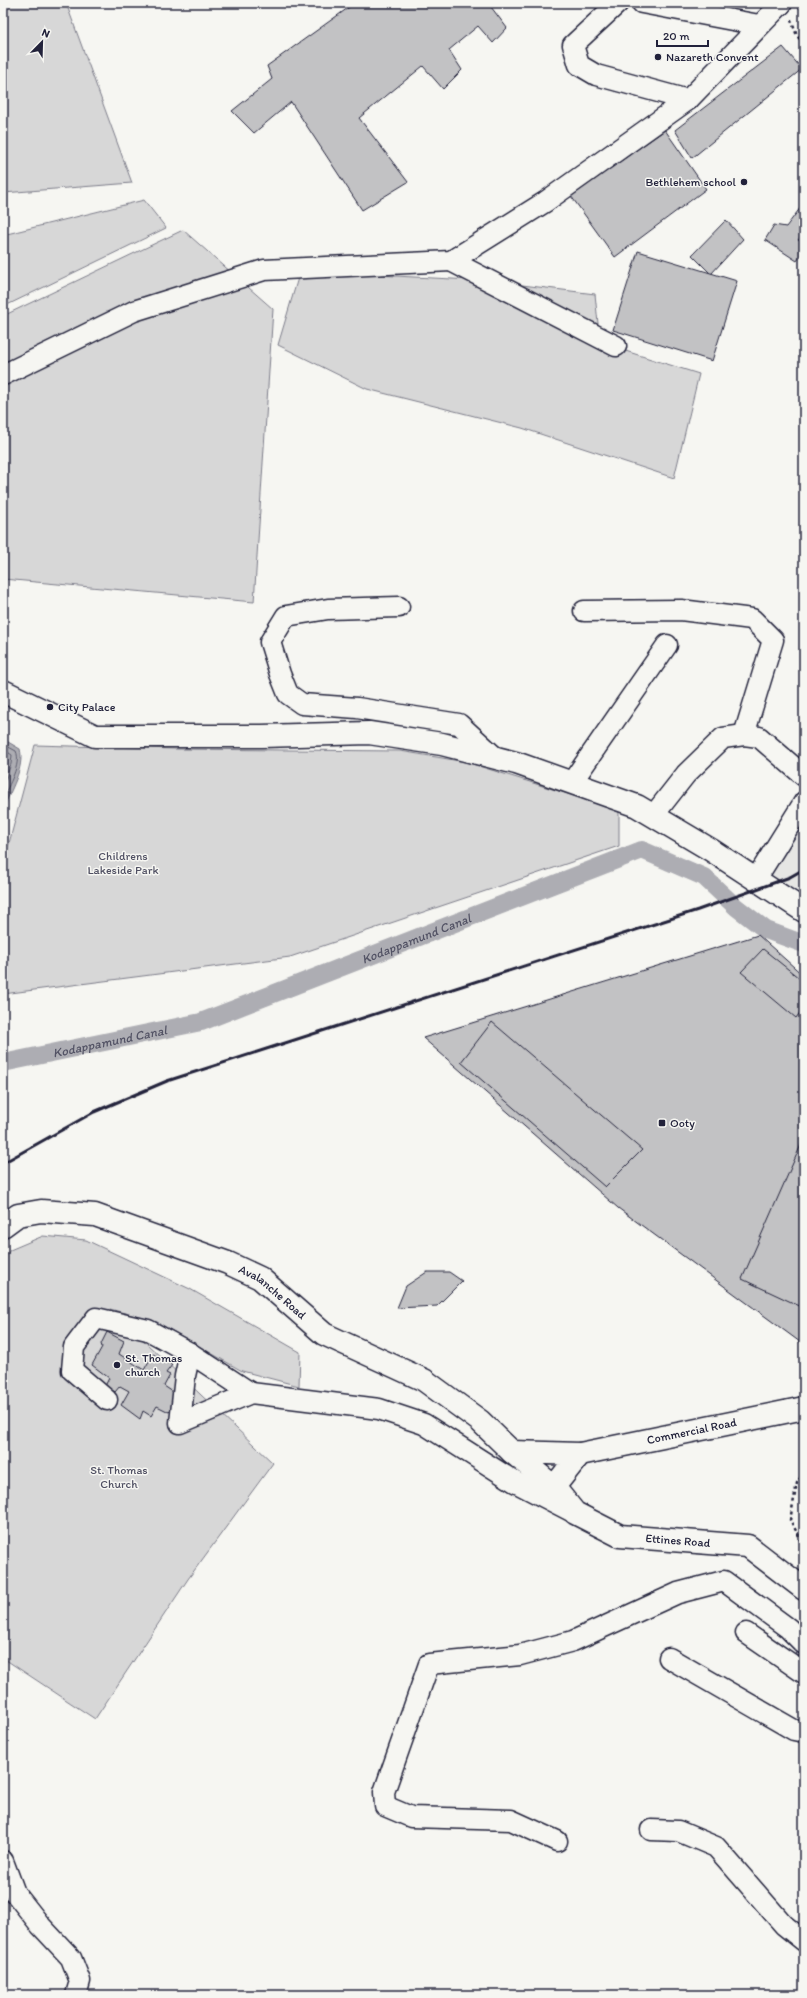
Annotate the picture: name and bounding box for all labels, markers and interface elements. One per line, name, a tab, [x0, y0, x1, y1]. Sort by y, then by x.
north arrow	[22, 22, 62, 62]
scale bar	[657, 22, 708, 48]
text: N	[40, 26, 52, 41]
text: 20 m	[663, 29, 690, 43]
place label: Nazareth Convent	[666, 50, 759, 64]
marker: Nazareth Convent	[653, 52, 663, 62]
place label: Bethlehem school	[645, 175, 737, 189]
marker: Bethlehem school	[739, 177, 749, 187]
place label: City Palace	[58, 700, 116, 714]
marker: City Palace	[45, 702, 55, 712]
park label: Childrens Lakeside Park	[87, 849, 159, 877]
water label: Kodappamund Canal	[359, 910, 474, 967]
water label: Kodappamund Canal	[51, 1022, 170, 1061]
place label: Ooty	[670, 1116, 695, 1130]
marker: Ooty	[657, 1118, 667, 1128]
street label: Avalanche Road	[237, 1262, 309, 1322]
place label: St. Thomas church	[125, 1351, 182, 1379]
marker: St. Thomas church	[112, 1360, 122, 1370]
street label: Commercial Road	[646, 1415, 738, 1447]
park label: St. Thomas Church	[90, 1463, 148, 1491]
street label: Ettines Road	[645, 1531, 711, 1550]

